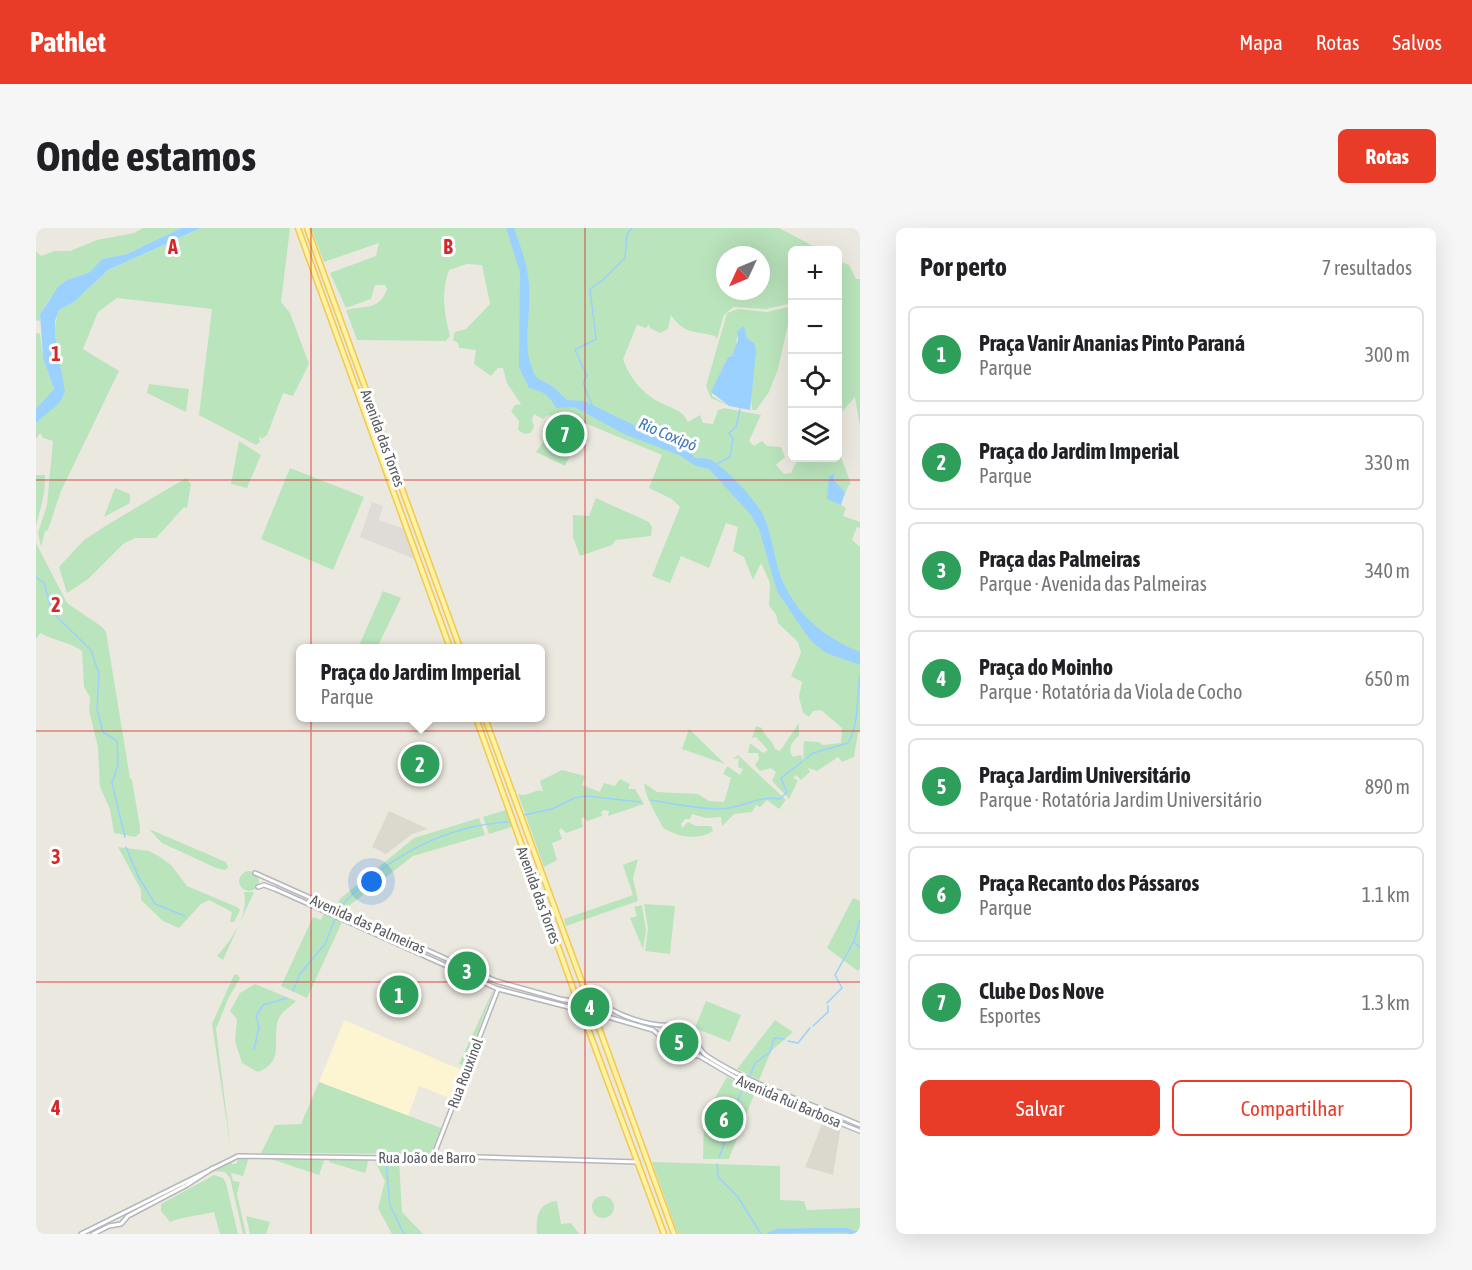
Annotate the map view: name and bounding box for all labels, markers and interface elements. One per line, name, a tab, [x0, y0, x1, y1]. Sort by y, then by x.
text: Pathlet	[30, 26, 106, 58]
text: Mapa	[1239, 30, 1283, 54]
text: Rotas	[1316, 30, 1359, 54]
text: Salvos	[1392, 30, 1442, 54]
button: Rotas	[1338, 129, 1436, 183]
text: Onde estamos	[36, 132, 256, 180]
text: A	[167, 235, 178, 258]
text: B	[443, 235, 453, 258]
north arrow	[716, 246, 770, 300]
map controls	[788, 246, 842, 462]
button: +	[788, 246, 842, 300]
text: Por perto	[920, 252, 1007, 282]
text: 7 resultados	[1322, 256, 1412, 279]
button: −	[788, 300, 842, 354]
text: Praça Vanir Ananias Pinto Paraná	[979, 330, 1245, 356]
text: 1	[51, 342, 61, 365]
text: 1	[937, 343, 946, 366]
text: 300 m	[1365, 343, 1410, 366]
button: locate	[788, 354, 842, 408]
text: Parque	[979, 356, 1032, 379]
street label: Avenida das Torres	[358, 387, 408, 489]
button: layers	[788, 408, 842, 462]
pin: 7	[546, 412, 584, 456]
water label: Rio Coxipó	[636, 414, 700, 455]
text: Praça do Jardim Imperial	[979, 438, 1179, 464]
text: 2	[937, 451, 946, 474]
text: 330 m	[1365, 451, 1410, 474]
text: Parque	[979, 464, 1032, 487]
text: Praça das Palmeiras	[979, 546, 1140, 572]
text: 3	[937, 559, 946, 582]
text: 340 m	[1365, 559, 1410, 582]
text: Parque · Avenida das Palmeiras	[979, 572, 1207, 595]
text: 2	[51, 593, 61, 616]
popup	[296, 644, 545, 722]
text: Praça do Moinho	[979, 654, 1113, 680]
text: Praça do Jardim Imperial	[321, 659, 520, 685]
text: 4	[937, 667, 946, 690]
text: 650 m	[1365, 667, 1410, 690]
text: Parque · Rotatória da Viola de Cocho	[979, 680, 1242, 703]
text: Parque	[321, 685, 373, 708]
pin: 2	[400, 742, 440, 786]
text: Praça Jardim Universitário	[979, 762, 1191, 788]
text: 5	[937, 775, 946, 798]
text: 890 m	[1365, 775, 1410, 798]
text: Parque · Rotatória Jardim Universitário	[979, 788, 1262, 811]
street label: Avenida das Torres	[514, 844, 564, 946]
text: 3	[51, 845, 61, 868]
your location	[357, 867, 386, 896]
text: Praça Recanto dos Pássaros	[979, 870, 1199, 896]
text: 6	[937, 883, 946, 906]
text: 1.1 km	[1362, 883, 1410, 906]
street label: Avenida das Palmeiras	[308, 891, 428, 957]
text: Parque	[979, 896, 1032, 919]
pin: 3	[448, 948, 486, 994]
pin: 1	[380, 972, 418, 1017]
text: Clube Dos Nove	[979, 978, 1104, 1004]
pin: 4	[570, 984, 610, 1030]
text: 7	[937, 991, 946, 1014]
text: 1.3 km	[1362, 991, 1410, 1014]
text: Esportes	[979, 1004, 1041, 1027]
pin: 5	[660, 1020, 698, 1064]
street label: Rua Rouxinol	[444, 1036, 486, 1110]
street label: Avenida Rui Barbosa	[734, 1071, 844, 1131]
button: Salvar	[920, 1080, 1160, 1136]
button: Compartilhar	[1172, 1080, 1412, 1136]
text: 4	[50, 1096, 61, 1119]
pin: 6	[704, 1096, 744, 1142]
street label: Rua João de Barro	[378, 1149, 476, 1166]

